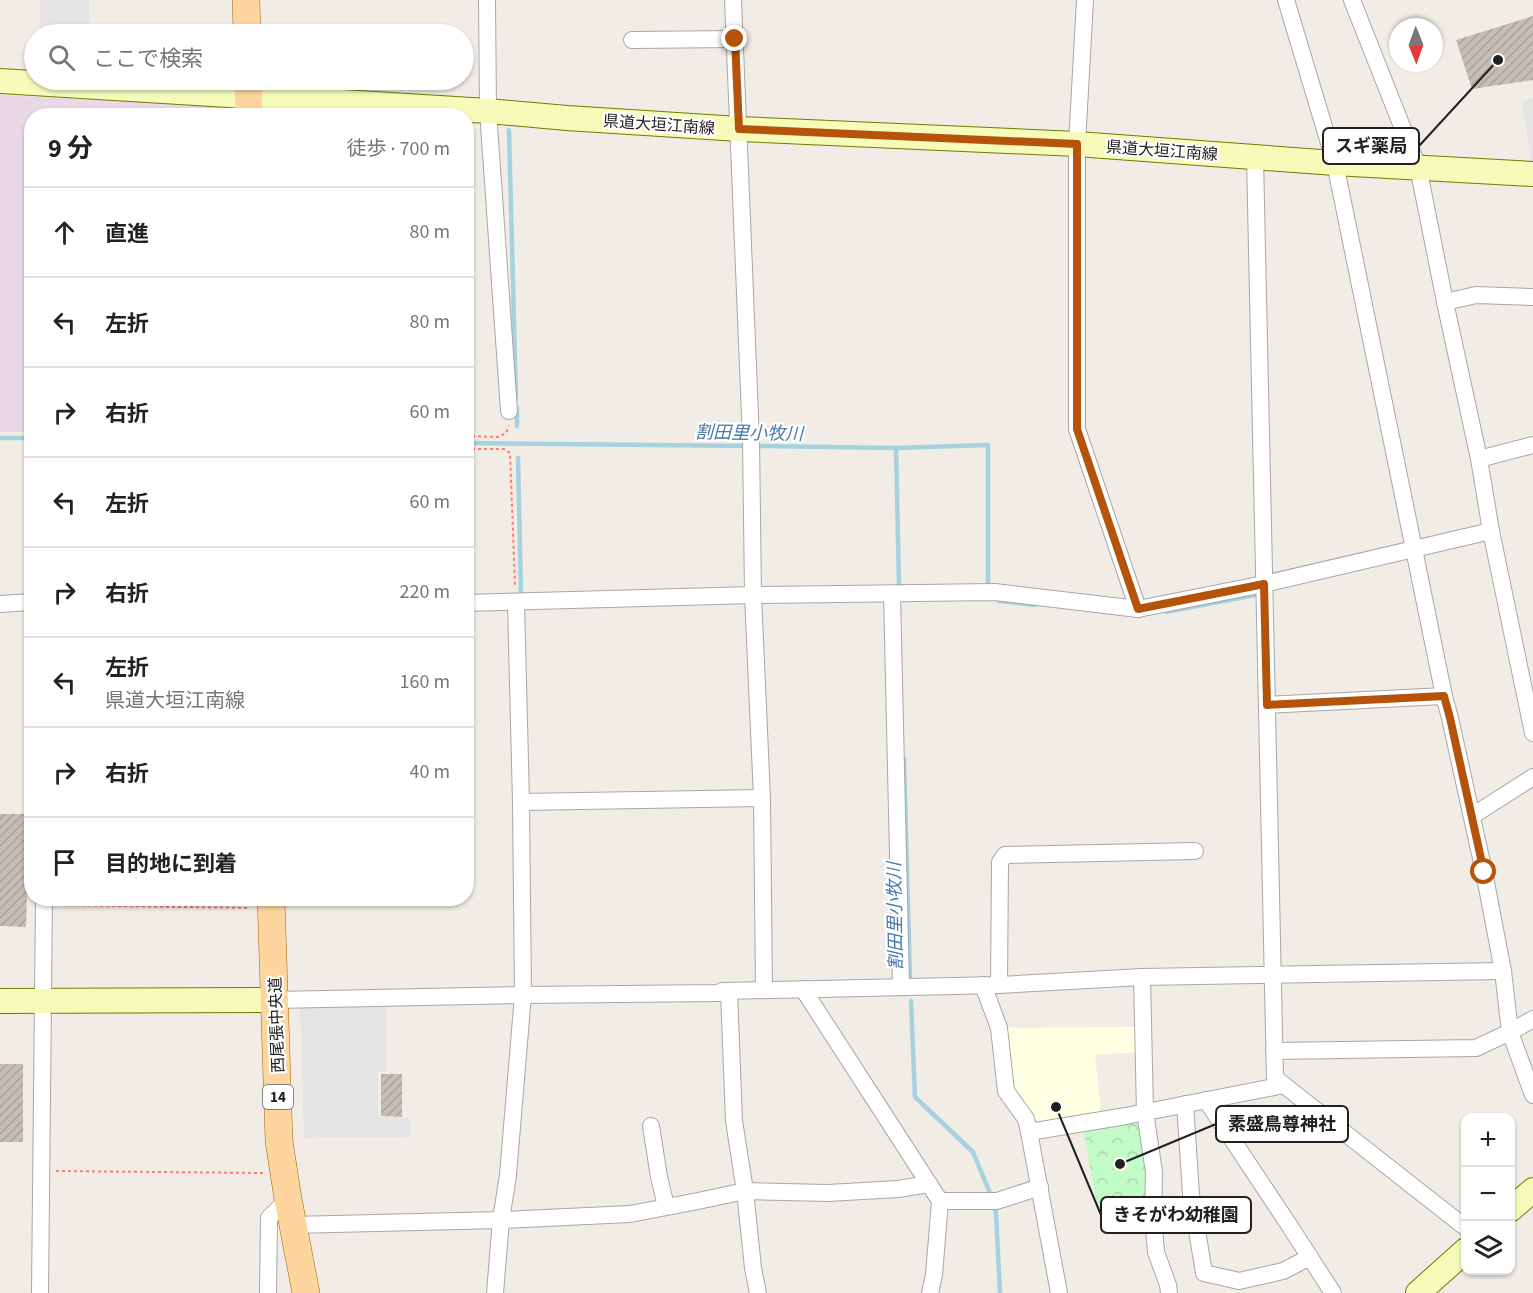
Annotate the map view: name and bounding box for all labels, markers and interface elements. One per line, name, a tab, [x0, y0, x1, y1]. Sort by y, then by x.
north arrow	[1389, 18, 1443, 72]
search box	[24, 24, 474, 90]
route end	[721, 25, 747, 51]
icon: search	[45, 41, 78, 74]
text: ここで検索	[93, 43, 203, 75]
street label: 県道大垣江南線	[602, 110, 716, 140]
callout: スギ薬局	[1323, 128, 1419, 164]
text: 9 分	[48, 130, 93, 167]
text: スギ薬局	[1335, 134, 1407, 159]
text: 徒歩 · 700 m	[347, 135, 450, 163]
street label: 県道大垣江南線	[1105, 136, 1219, 166]
icon: ahead	[48, 216, 81, 249]
text: 直進	[105, 218, 149, 250]
text: 80 m	[410, 218, 450, 246]
icon: left	[48, 306, 81, 339]
text: 左折	[105, 308, 149, 340]
text: 80 m	[410, 308, 450, 336]
icon: right	[48, 396, 81, 429]
text: 右折	[105, 398, 149, 430]
text: 60 m	[410, 398, 450, 426]
water label: 割田里小牧川	[695, 420, 805, 447]
icon: left	[48, 486, 81, 519]
text: 左折	[105, 488, 149, 520]
text: 60 m	[410, 488, 450, 516]
icon: right	[48, 576, 81, 609]
text: 右折	[105, 578, 149, 610]
text: 220 m	[400, 578, 450, 606]
text: 左折	[105, 652, 149, 684]
icon: left	[48, 666, 81, 699]
text: 160 m	[400, 668, 450, 696]
text: 県道大垣江南線	[105, 687, 245, 715]
icon: right	[48, 756, 81, 789]
text: 右折	[105, 758, 149, 790]
text: 40 m	[410, 758, 450, 786]
icon: arrive	[48, 846, 81, 879]
text: 目的地に到着	[105, 848, 237, 880]
route start	[1470, 858, 1496, 884]
water label: 割田里小牧川	[882, 860, 909, 970]
street label: 西尾張中央道	[264, 977, 290, 1073]
road number: 14	[263, 1085, 293, 1109]
callout: 素盛鳥尊神社	[1216, 1106, 1348, 1142]
text: 素盛鳥尊神社	[1228, 1112, 1336, 1137]
map controls	[1461, 1113, 1515, 1275]
button: +	[1461, 1113, 1515, 1167]
button: −	[1461, 1167, 1515, 1221]
callout: きそがわ幼稚園	[1101, 1197, 1251, 1233]
text: きそがわ幼稚園	[1113, 1203, 1239, 1228]
button: layers	[1461, 1221, 1515, 1275]

